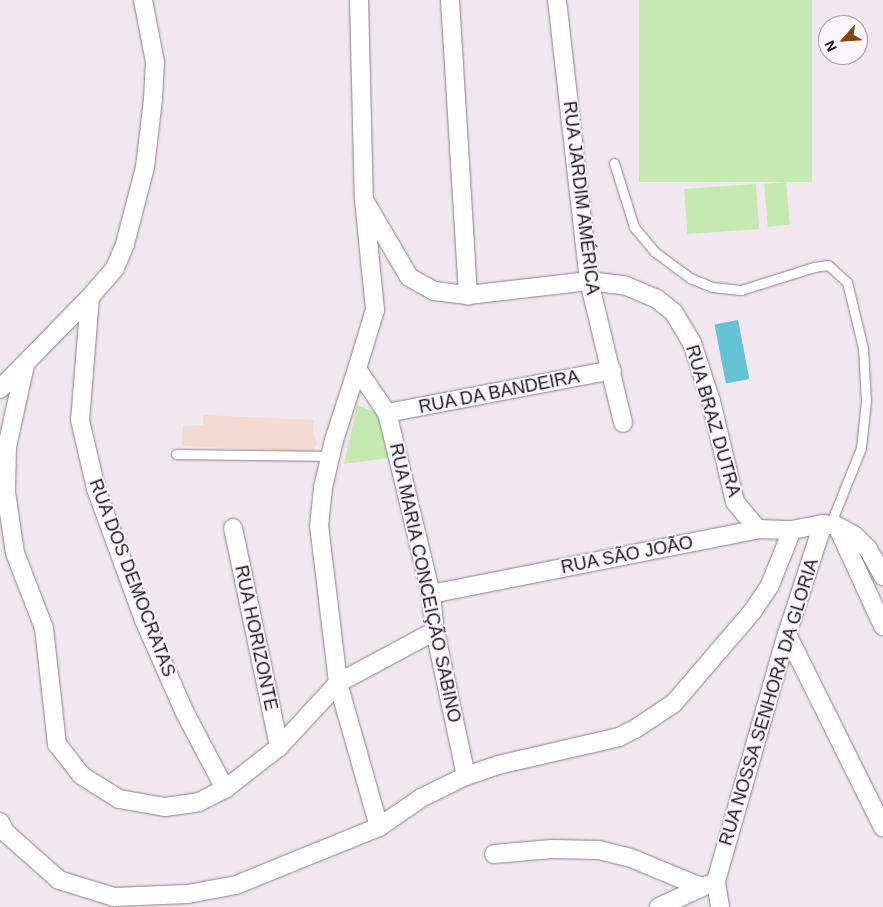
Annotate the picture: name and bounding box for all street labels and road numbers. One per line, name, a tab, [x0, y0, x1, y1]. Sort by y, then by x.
street label: RUA JARDIM AMÉRICA	[558, 99, 604, 297]
street label: RUA BRAZ DUTRA	[681, 342, 745, 500]
street label: RUA DA BANDEIRA	[416, 366, 582, 418]
street label: RUA MARIA CONCEIÇÃO SABINO	[385, 440, 465, 726]
street label: RUA DOS DEMOCRATAS	[84, 475, 180, 681]
street label: RUA SÃO JOÃO	[559, 532, 695, 578]
street label: RUA NOSSA SENHORA DA GLORIA	[714, 554, 824, 850]
street label: RUA HORIZONTE	[230, 563, 282, 713]

